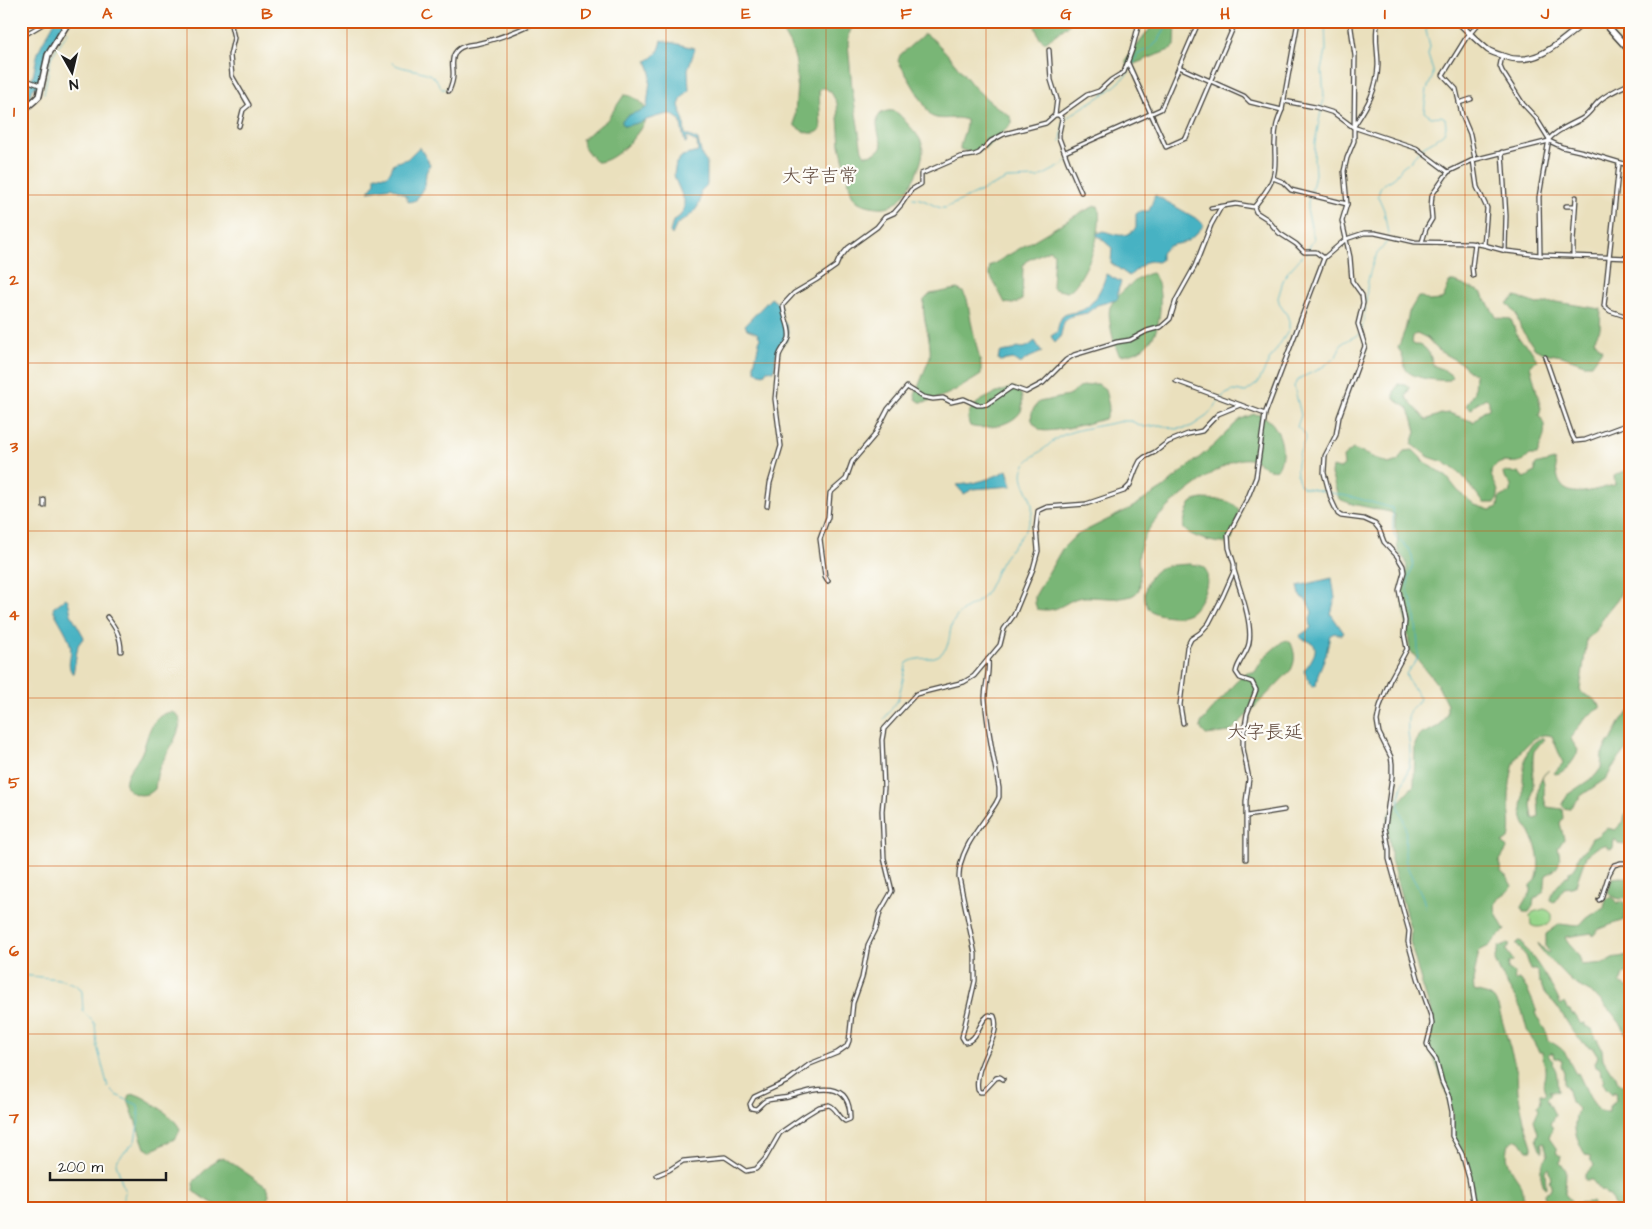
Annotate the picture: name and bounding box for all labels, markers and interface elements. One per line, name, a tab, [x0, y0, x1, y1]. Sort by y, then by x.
text: A	[102, 3, 113, 25]
text: B	[261, 3, 273, 25]
text: C	[421, 3, 433, 25]
text: D	[581, 3, 592, 25]
text: E	[741, 3, 751, 25]
text: F	[900, 3, 912, 25]
text: G	[1060, 3, 1072, 25]
text: H	[1220, 3, 1230, 25]
text: I	[1384, 3, 1386, 25]
text: J	[1540, 3, 1550, 25]
north arrow	[48, 48, 98, 98]
text: N	[68, 73, 79, 94]
text: 1	[13, 101, 16, 123]
district label: 大字吉常	[782, 163, 858, 190]
text: 2	[8, 269, 19, 291]
text: 3	[9, 436, 19, 458]
text: 4	[9, 604, 20, 626]
district label: 大字長延	[1227, 719, 1303, 746]
text: 5	[8, 772, 20, 794]
text: 6	[9, 940, 19, 962]
text: 7	[8, 1107, 19, 1129]
scale bar	[50, 1149, 166, 1181]
text: 200 m	[58, 1157, 104, 1178]

